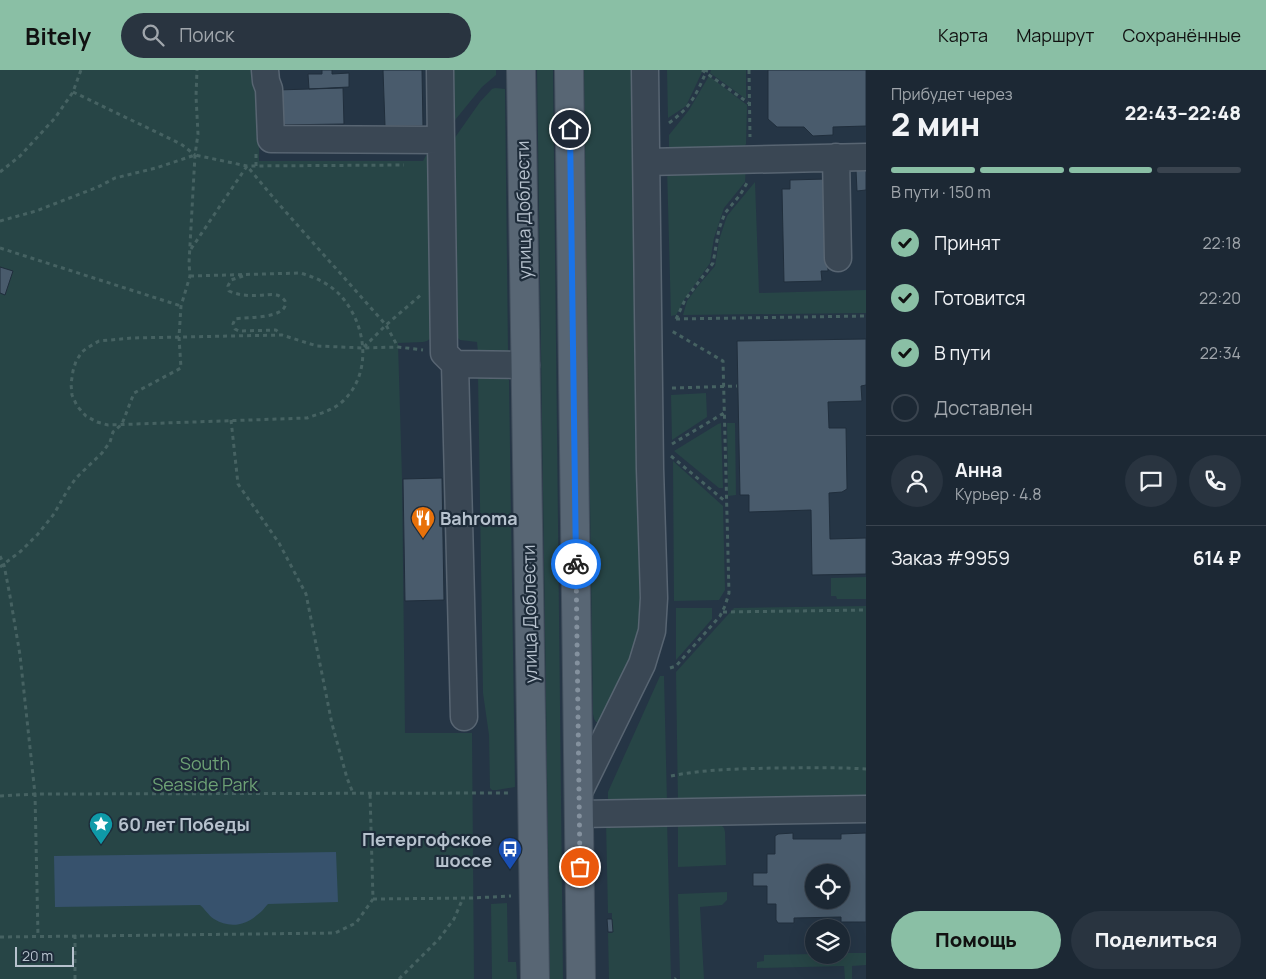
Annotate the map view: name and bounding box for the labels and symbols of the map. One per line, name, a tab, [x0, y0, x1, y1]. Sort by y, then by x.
pin	[549, 108, 591, 150]
street label: улица Доблести	[510, 140, 536, 280]
restaurant icon: Bahroma	[410, 505, 436, 539]
place label: Bahroma	[440, 506, 518, 530]
courier	[551, 539, 601, 589]
street label: улица Доблести	[516, 544, 542, 684]
park label: South Seaside Park	[152, 751, 259, 796]
place icon: 60 лет Победы	[88, 811, 114, 845]
place label: 60 лет Победы	[118, 812, 250, 836]
place label: Петергофское шоссе	[362, 827, 492, 872]
bus stop icon: Петергофское шоссе	[497, 836, 523, 870]
pin	[559, 846, 601, 888]
scale bar	[15, 944, 74, 967]

